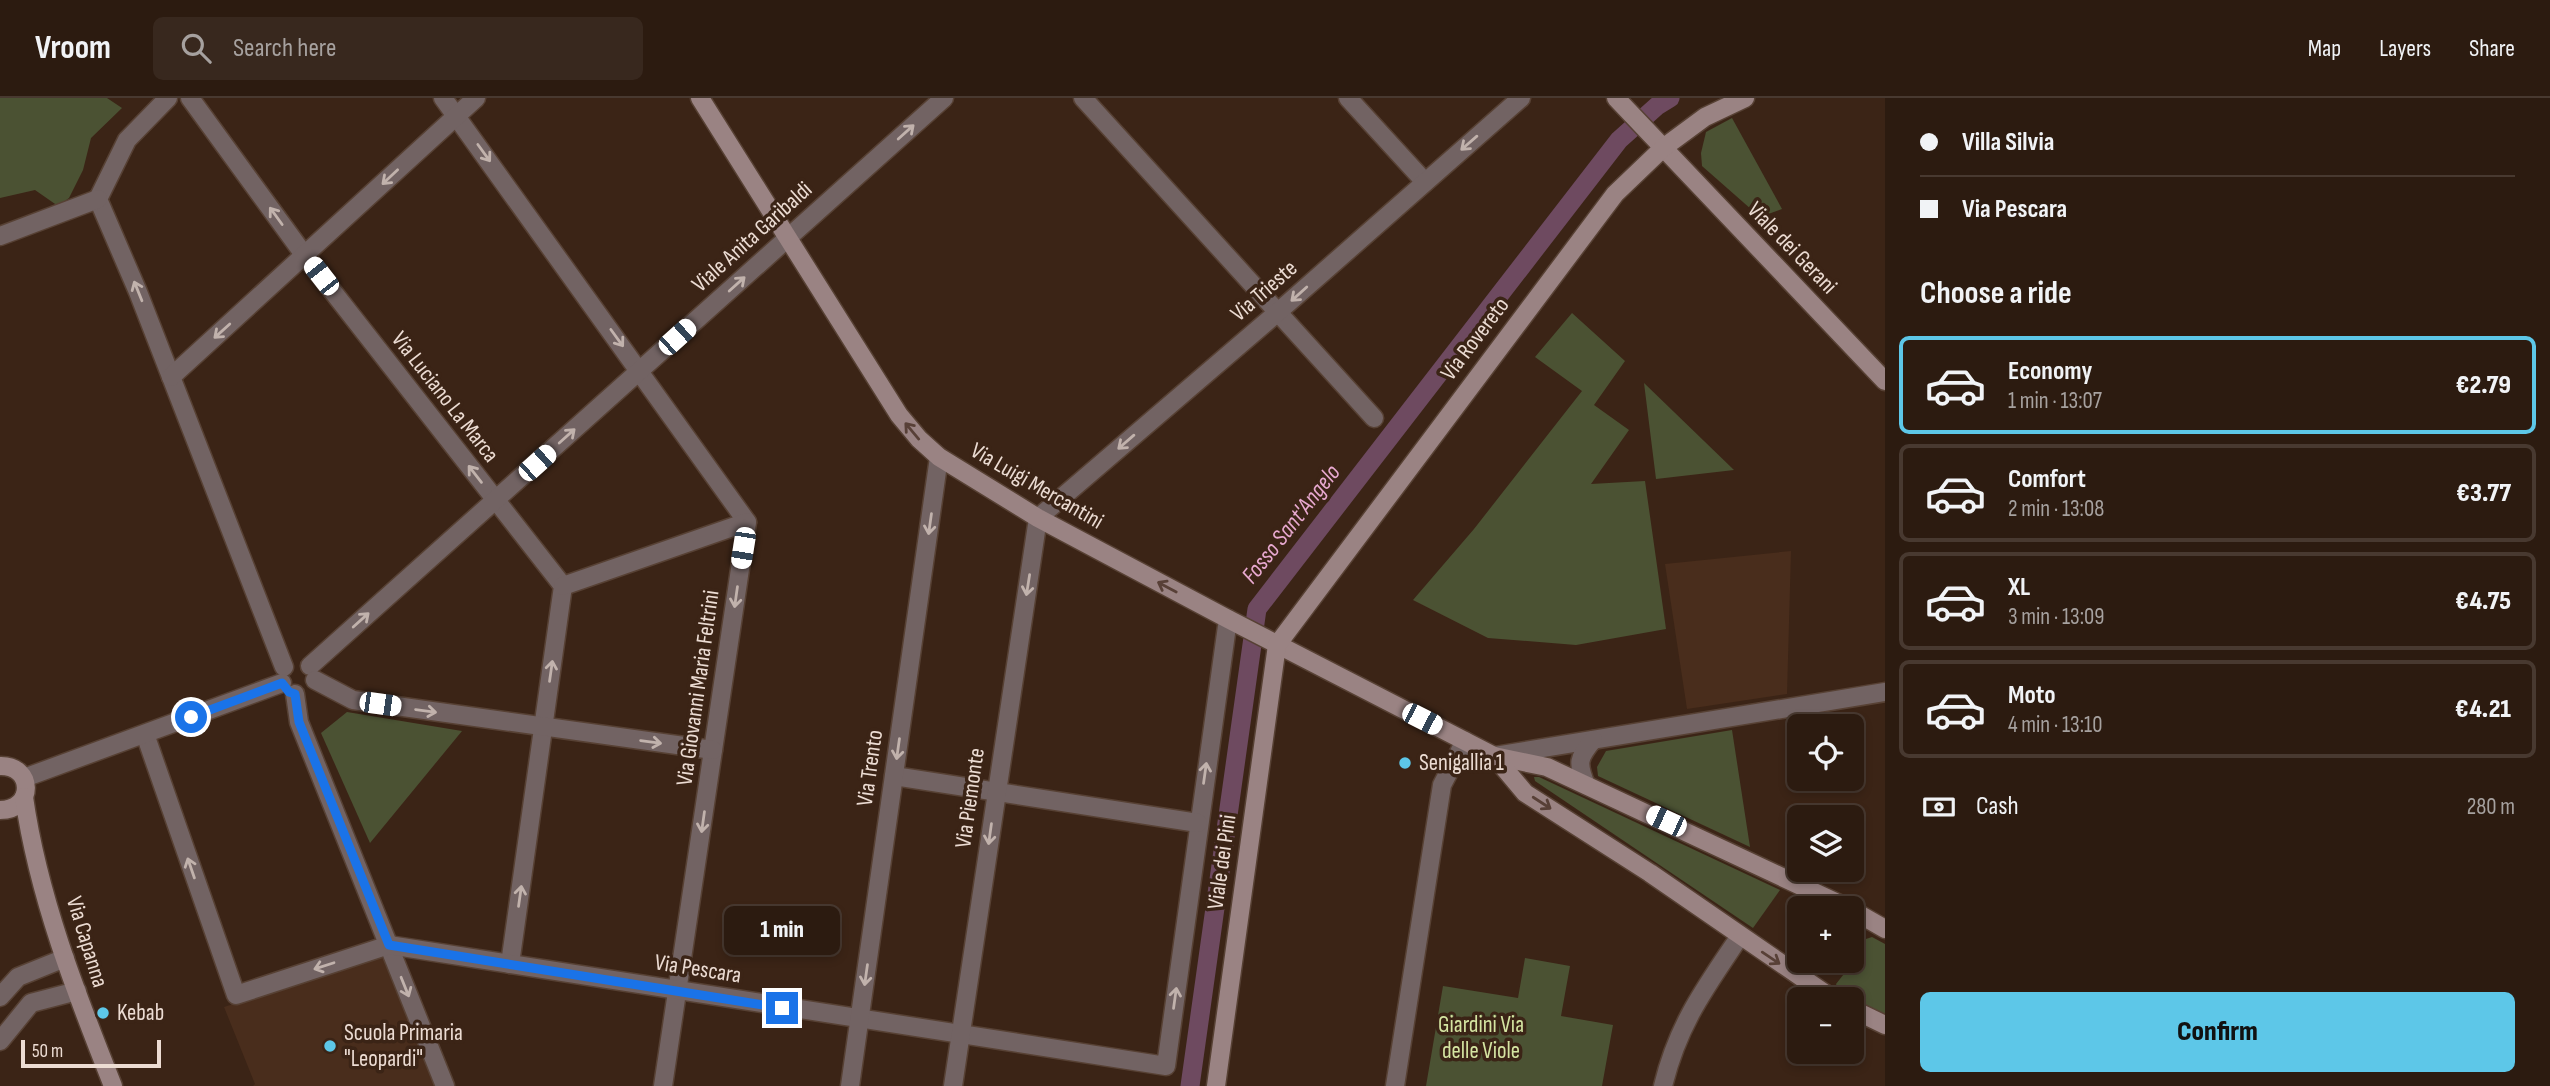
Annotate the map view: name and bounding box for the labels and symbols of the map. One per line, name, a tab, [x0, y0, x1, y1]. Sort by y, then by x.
one-way arrow	[897, 124, 915, 140]
one-way arrow	[1461, 135, 1479, 151]
one-way arrow	[476, 143, 491, 162]
one-way arrow	[382, 169, 399, 186]
street label: Viale Anita Garibaldi	[686, 176, 818, 298]
street label: Viale dei Gerani	[1741, 196, 1843, 300]
one-way arrow	[269, 207, 284, 226]
car	[300, 253, 343, 299]
street label: Via Trieste	[1225, 254, 1303, 328]
one-way arrow	[727, 276, 745, 292]
one-way arrow	[130, 281, 143, 302]
one-way arrow	[1290, 286, 1308, 302]
street label: Via Rovereto	[1435, 292, 1515, 386]
car	[655, 315, 700, 359]
one-way arrow	[213, 323, 231, 339]
street label: Via Luciano La Marca	[385, 326, 505, 468]
one-way arrow	[609, 328, 624, 347]
one-way arrow	[904, 422, 920, 440]
one-way arrow	[558, 428, 576, 444]
one-way arrow	[1118, 434, 1136, 450]
street label: Via Luigi Mercantini	[965, 437, 1109, 535]
car	[515, 441, 560, 485]
water label: Fosso Sant'Angelo	[1236, 458, 1347, 589]
one-way arrow	[467, 466, 482, 484]
one-way arrow	[923, 512, 936, 535]
car	[730, 526, 757, 570]
one-way arrow	[1021, 573, 1034, 596]
one-way arrow	[1158, 580, 1178, 594]
one-way arrow	[729, 585, 742, 607]
street label: Via Giovanni Maria Feltrini	[670, 588, 726, 788]
one-way arrow	[352, 612, 369, 629]
one-way arrow	[545, 660, 558, 683]
car	[358, 691, 403, 717]
car	[1399, 700, 1446, 738]
route start	[175, 701, 207, 733]
one-way arrow	[414, 704, 437, 717]
street label: Via Trento	[851, 728, 889, 808]
one-way arrow	[640, 735, 662, 748]
one-way arrow	[891, 738, 904, 760]
street label: Via Piemonte	[949, 746, 991, 850]
place label: Senigallia 1	[1419, 749, 1504, 777]
marker: Senigallia 1	[1397, 755, 1413, 771]
one-way arrow	[1199, 762, 1212, 785]
one-way arrow	[1532, 796, 1551, 811]
car	[1643, 803, 1690, 839]
one-way arrow	[696, 810, 709, 833]
street label: Viale dei Pini	[1201, 813, 1243, 911]
one-way arrow	[983, 823, 996, 845]
one-way arrow	[184, 857, 196, 879]
one-way arrow	[513, 885, 526, 908]
street label: Via Capanna	[60, 893, 114, 991]
callout: 1 min	[724, 906, 840, 956]
street label: Via Pescara	[653, 948, 743, 990]
one-way arrow	[1761, 951, 1780, 965]
one-way arrow	[313, 961, 335, 974]
one-way arrow	[859, 963, 872, 986]
one-way arrow	[400, 975, 413, 997]
one-way arrow	[1169, 987, 1182, 1010]
route end	[766, 992, 798, 1024]
place label: Kebab	[117, 999, 164, 1027]
marker: Kebab	[95, 1005, 111, 1021]
park label: Giardini Via delle Viole	[1438, 1011, 1524, 1065]
place label: Scuola Primaria "Leopardi"	[344, 1019, 463, 1073]
scale bar	[21, 1037, 161, 1069]
marker: Scuola Primaria "Leopardi"	[322, 1038, 338, 1054]

